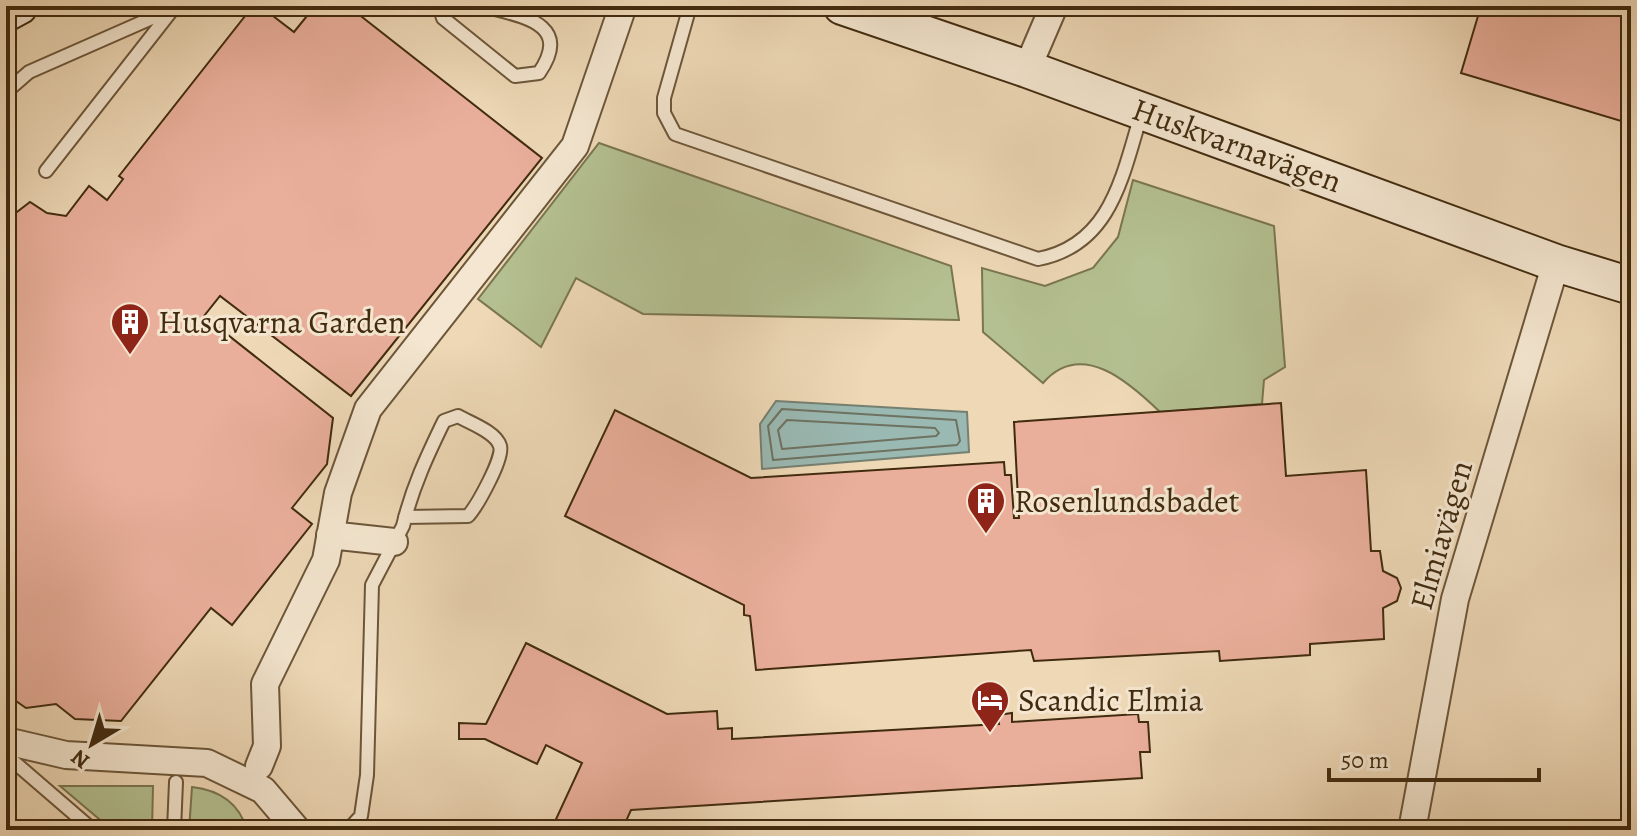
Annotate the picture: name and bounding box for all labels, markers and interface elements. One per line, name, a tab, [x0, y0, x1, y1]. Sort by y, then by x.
street label: Huskvarnavägen	[1126, 87, 1348, 203]
place label: Husqvarna Garden	[158, 300, 405, 344]
building icon: Husqvarna Garden	[109, 301, 151, 356]
street label: Elmiavägen	[1399, 455, 1483, 615]
place label: Rosenlundsbadet	[1014, 479, 1239, 523]
building icon: Rosenlundsbadet	[965, 480, 1007, 535]
place label: Scandic Elmia	[1018, 678, 1203, 722]
hotel icon: Scandic Elmia	[969, 679, 1011, 734]
north arrow	[52, 704, 132, 784]
scale bar	[1329, 732, 1539, 782]
text: N	[65, 742, 96, 776]
text: 50 m	[1341, 744, 1389, 776]

